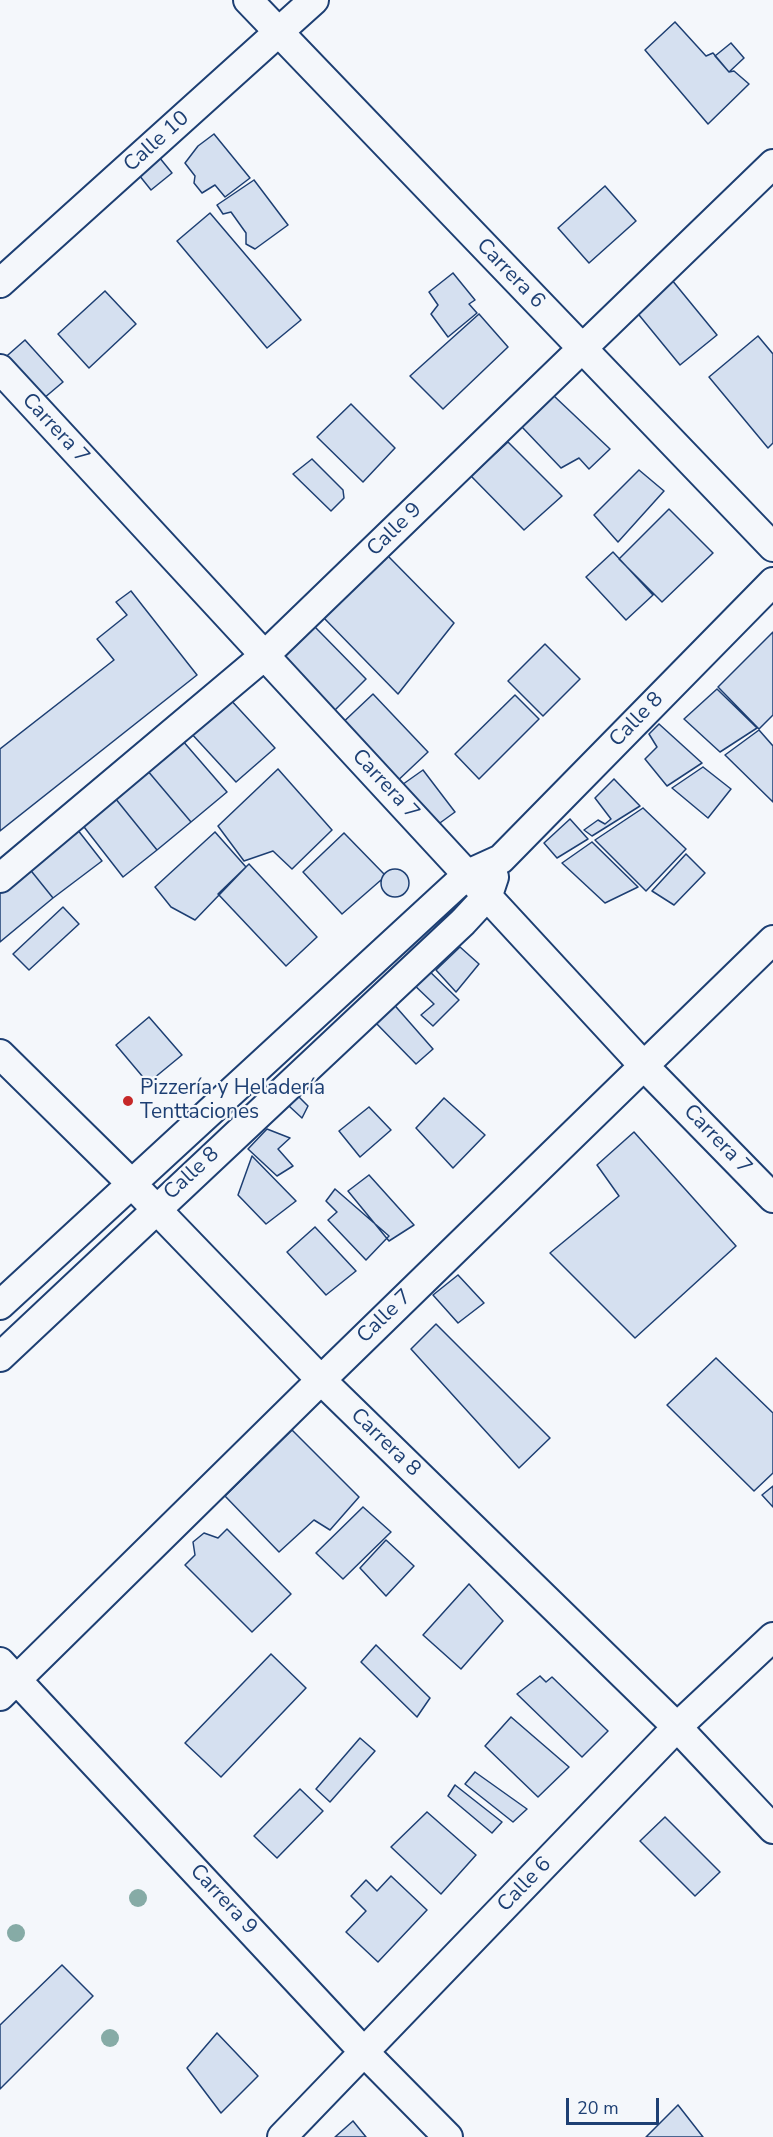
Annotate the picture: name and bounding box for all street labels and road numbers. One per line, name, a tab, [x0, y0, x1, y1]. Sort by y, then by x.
street label: Calle 10	[119, 106, 195, 178]
street label: Carrera 6	[471, 234, 549, 314]
street label: Carrera 7	[16, 388, 94, 470]
street label: Calle 9	[362, 498, 428, 562]
street label: Calle 8	[605, 687, 669, 753]
street label: Carrera 7	[346, 744, 424, 826]
street label: Carrera 7	[678, 1100, 756, 1180]
street label: Calle 8	[159, 1142, 225, 1206]
street label: Calle 7	[352, 1285, 418, 1349]
street label: Carrera 8	[345, 1404, 425, 1482]
street label: Calle 6	[493, 1852, 557, 1918]
street label: Carrera 9	[184, 1859, 262, 1941]

